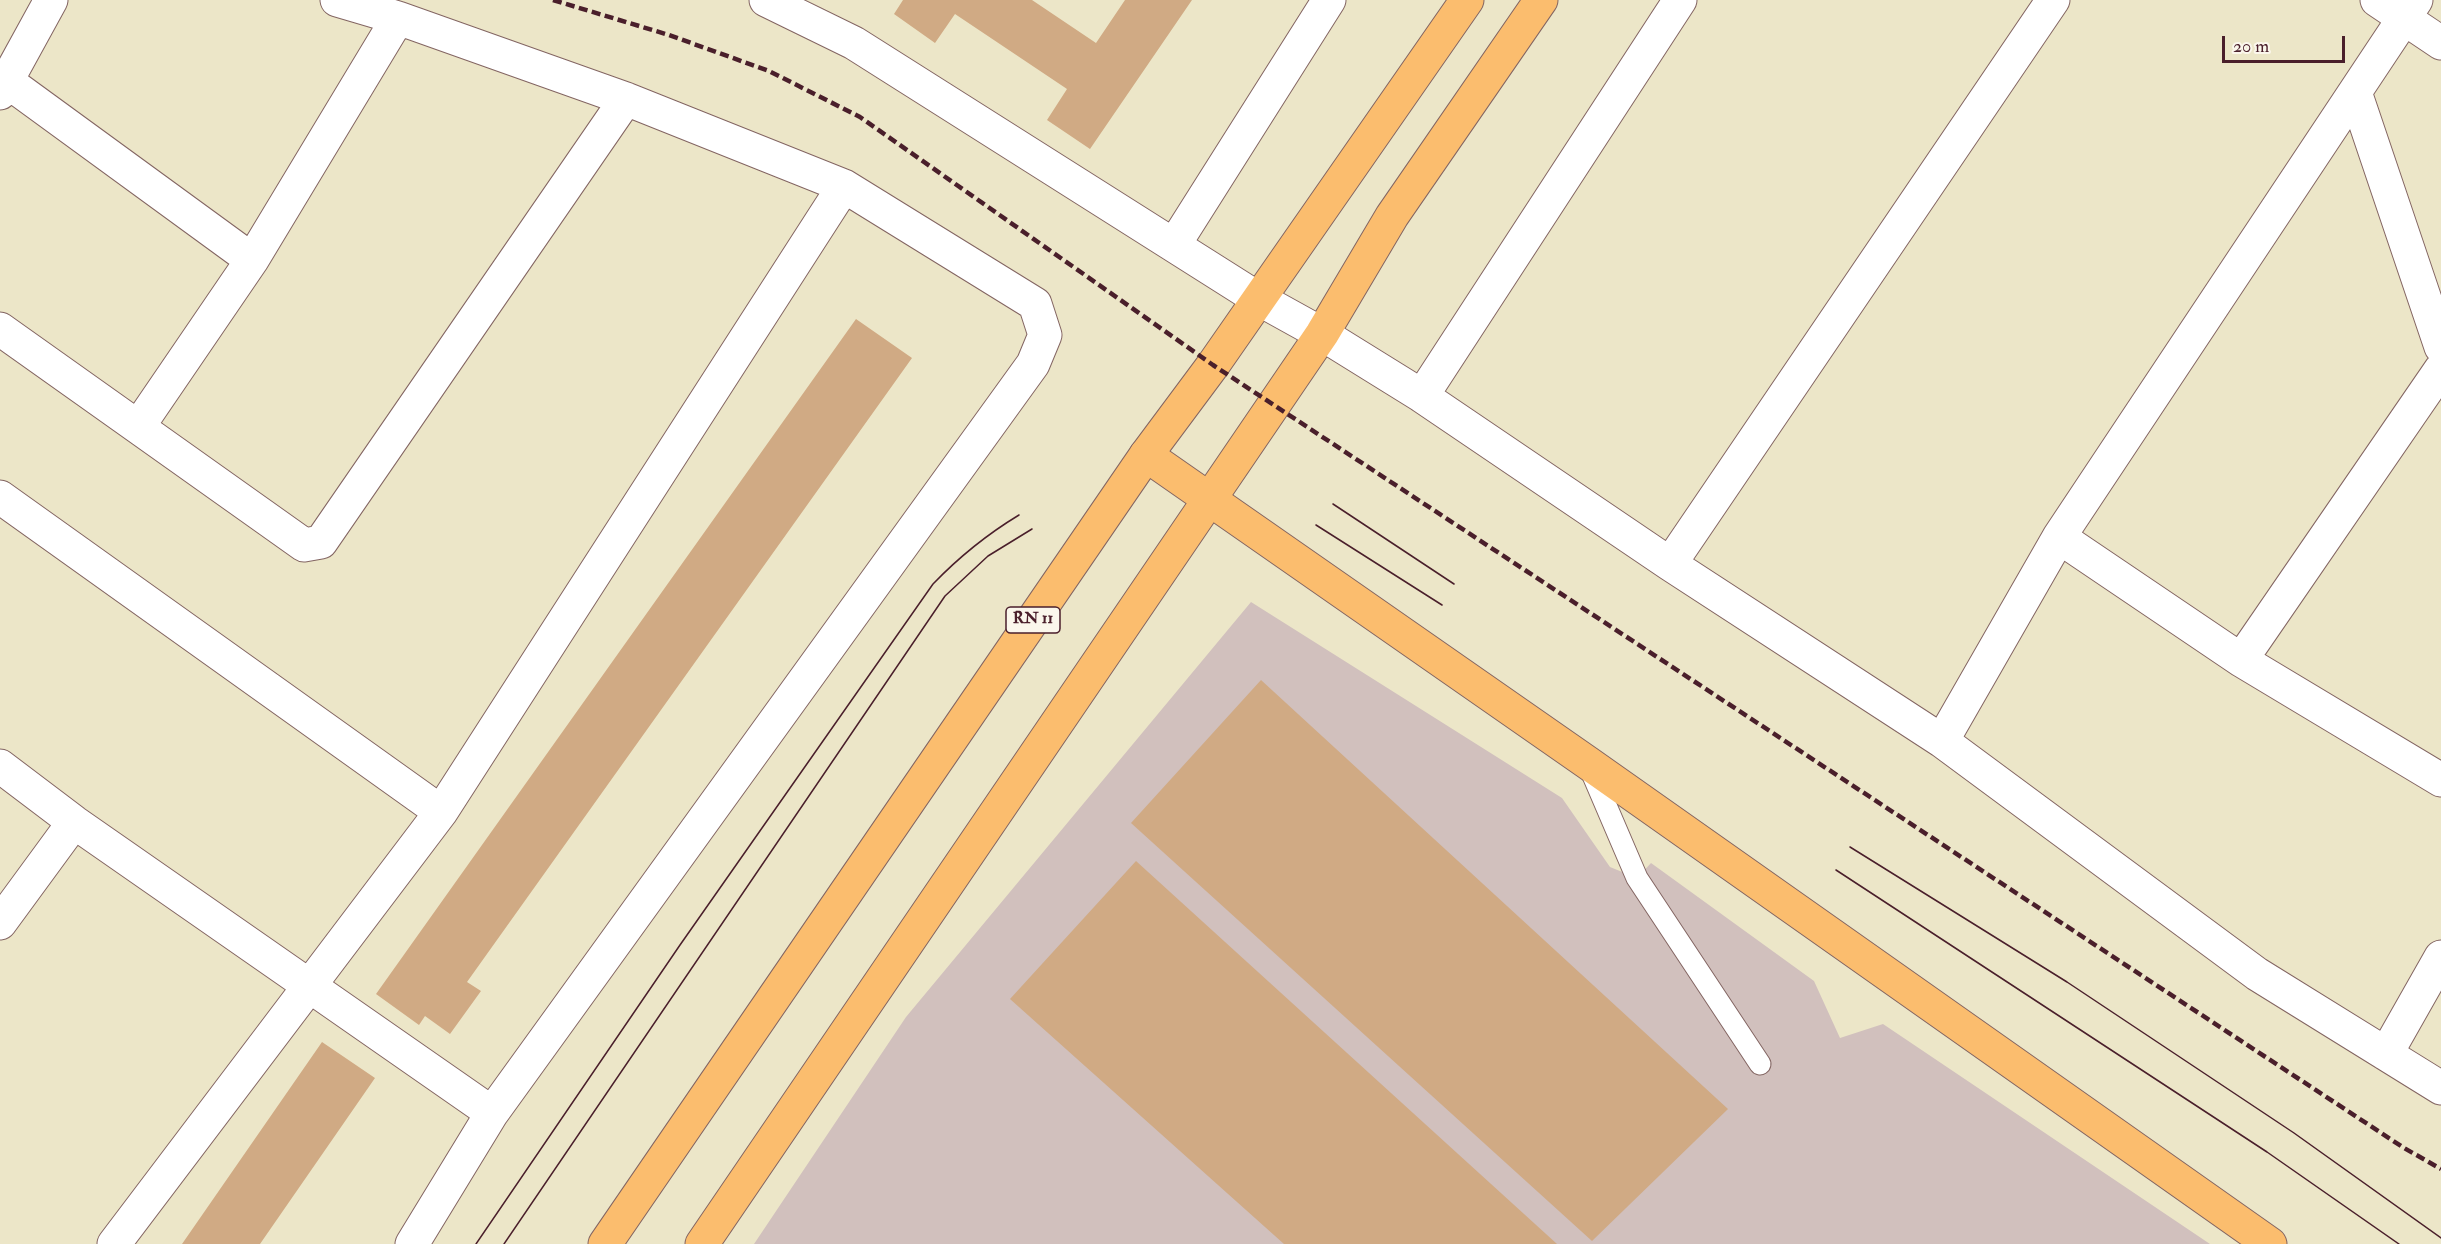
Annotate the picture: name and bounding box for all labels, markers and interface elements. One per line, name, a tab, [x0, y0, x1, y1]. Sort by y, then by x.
scale bar	[2225, 24, 2348, 62]
text: 20 m	[2233, 35, 2269, 58]
road number: RN 11	[1006, 607, 1060, 633]

